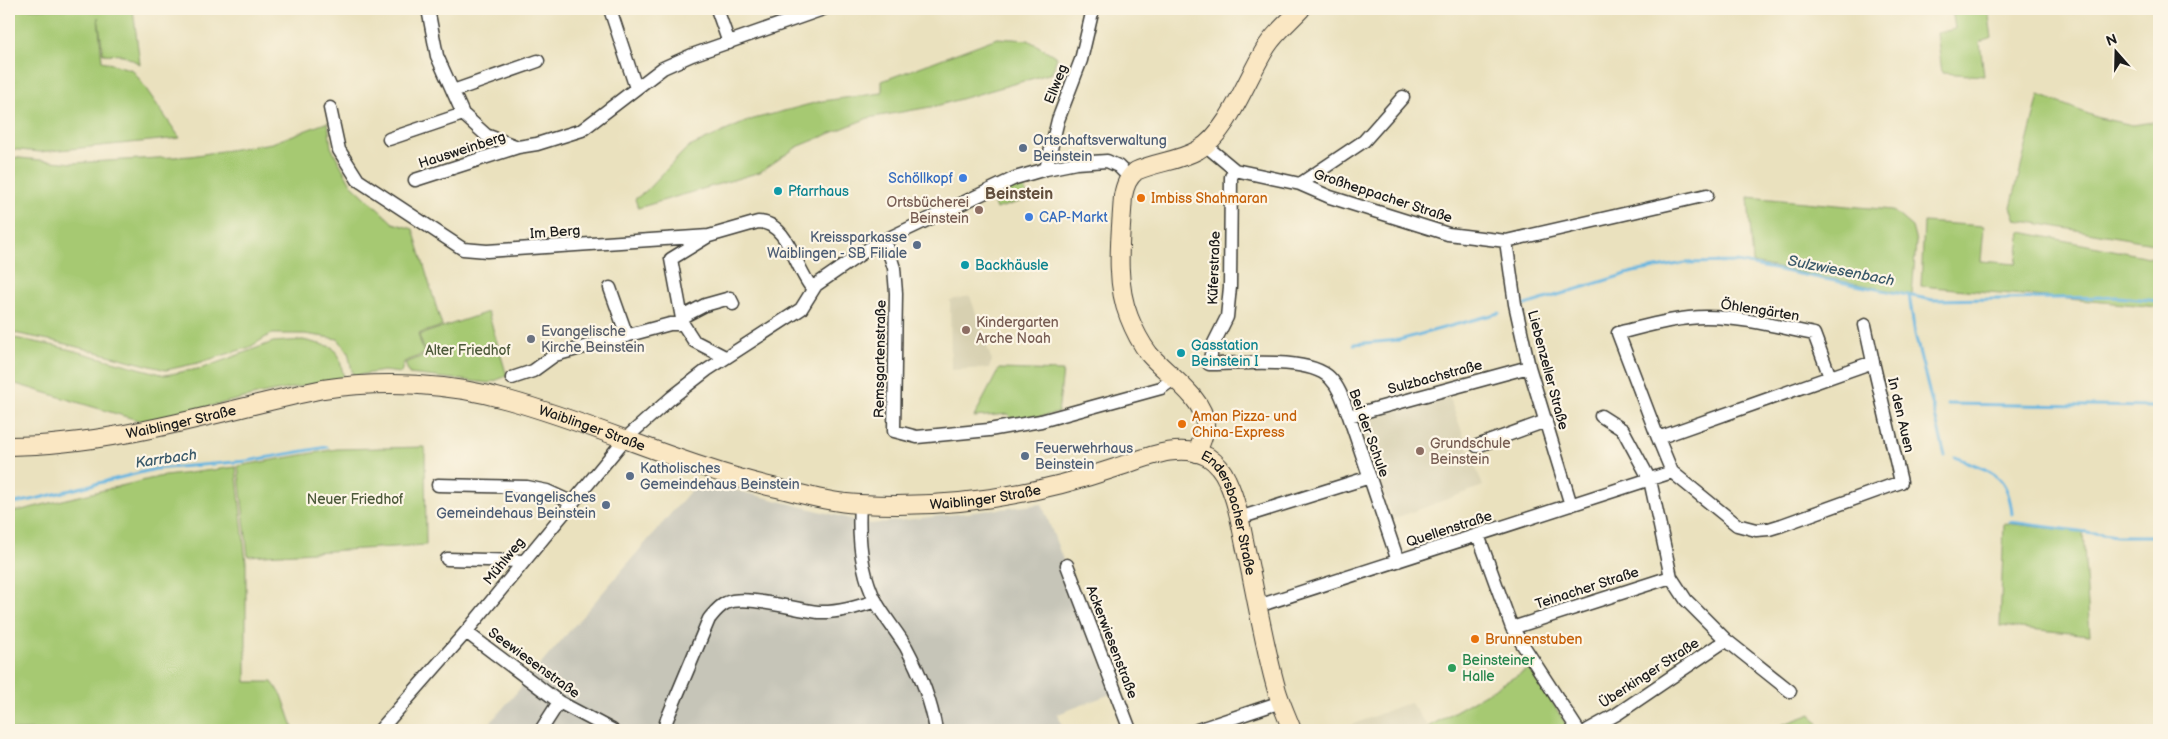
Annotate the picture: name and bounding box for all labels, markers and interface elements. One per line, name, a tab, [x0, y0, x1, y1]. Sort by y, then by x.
north arrow	[2090, 28, 2140, 78]
text: N	[2104, 30, 2120, 50]
street label: Ellweg	[1041, 62, 1071, 106]
street label: Hausweinberg	[416, 128, 508, 172]
place label: Ortschaftsverwaltung Beinstein	[1033, 132, 1167, 165]
marker: Ortschaftsverwaltung Beinstein	[1017, 142, 1029, 154]
street label: Großheppacher Straße	[1311, 166, 1455, 226]
place label: Schöllkopf	[888, 170, 954, 187]
marker: Schöllkopf	[957, 172, 969, 184]
place label: Pfarrhaus	[788, 183, 849, 200]
marker: Pfarrhaus	[772, 185, 784, 197]
district label: Beinstein	[985, 185, 1053, 204]
place label: Imbiss Shahmaran	[1151, 190, 1268, 207]
marker: Imbiss Shahmaran	[1135, 192, 1147, 204]
place label: Ortsbücherei Beinstein	[887, 194, 969, 227]
marker: Ortsbücherei Beinstein	[973, 204, 985, 216]
place label: CAP-Markt	[1039, 209, 1108, 226]
marker: CAP-Markt	[1023, 211, 1035, 223]
street label: Im Berg	[529, 222, 581, 242]
place label: Kreissparkasse Waiblingen - SB Filiale	[767, 229, 907, 262]
street label: Küferstraße	[1204, 231, 1224, 305]
marker: Kreissparkasse Waiblingen - SB Filiale	[911, 239, 923, 251]
water label: Sulzwiesenbach	[1786, 251, 1896, 291]
place label: Backhäusle	[975, 257, 1049, 274]
marker: Backhäusle	[959, 259, 971, 271]
street label: Öhlengärten	[1719, 294, 1801, 325]
street label: Remsgartenstraße	[870, 300, 890, 418]
street label: Liebenzeller Straße	[1524, 308, 1572, 432]
place label: Kindergarten Arche Noah	[976, 314, 1059, 347]
place label: Evangelische Kirche Beinstein	[541, 323, 645, 356]
marker: Kindergarten Arche Noah	[960, 324, 972, 336]
marker: Evangelische Kirche Beinstein	[525, 333, 537, 345]
place label: Gasstation Beinstein I	[1191, 337, 1259, 370]
park label: Alter Friedhof	[425, 342, 511, 359]
marker: Gasstation Beinstein I	[1175, 347, 1187, 359]
street label: Sulzbachstraße	[1386, 356, 1484, 398]
street label: In den Auen	[1884, 376, 1918, 454]
street label: Bei der Schule	[1345, 387, 1393, 479]
street label: Waiblinger Straße	[125, 401, 238, 442]
street label: Waiblinger Straße	[537, 401, 648, 454]
place label: Aman Pizza- und China-Express	[1192, 408, 1297, 441]
marker: Aman Pizza- und China-Express	[1176, 418, 1188, 430]
place label: Grundschule Beinstein	[1430, 435, 1510, 468]
place label: Feuerwehrhaus Beinstein	[1035, 440, 1133, 473]
water label: Karrbach	[134, 445, 198, 473]
marker: Grundschule Beinstein	[1414, 445, 1426, 457]
street label: Endersbacher Straße	[1198, 446, 1260, 577]
marker: Feuerwehrhaus Beinstein	[1019, 450, 1031, 462]
place label: Katholisches Gemeindehaus Beinstein	[640, 460, 800, 493]
marker: Katholisches Gemeindehaus Beinstein	[624, 470, 636, 482]
street label: Waiblinger Straße	[929, 481, 1042, 513]
place label: Evangelisches Gemeindehaus Beinstein	[436, 489, 596, 522]
park label: Neuer Friedhof	[307, 491, 404, 508]
marker: Evangelisches Gemeindehaus Beinstein	[600, 499, 612, 511]
street label: Quellenstraße	[1404, 507, 1494, 551]
street label: Mühlweg	[480, 534, 528, 588]
street label: Teinacher Straße	[1533, 563, 1641, 613]
street label: Ackerwiesenstraße	[1083, 583, 1141, 701]
street label: Seewiesenstraße	[485, 624, 583, 702]
place label: Brunnenstuben	[1485, 631, 1583, 648]
marker: Brunnenstuben	[1469, 633, 1481, 645]
street label: Überkinger Straße	[1595, 634, 1702, 712]
place label: Beinsteiner Halle	[1462, 652, 1536, 685]
marker: Beinsteiner Halle	[1446, 662, 1458, 674]

